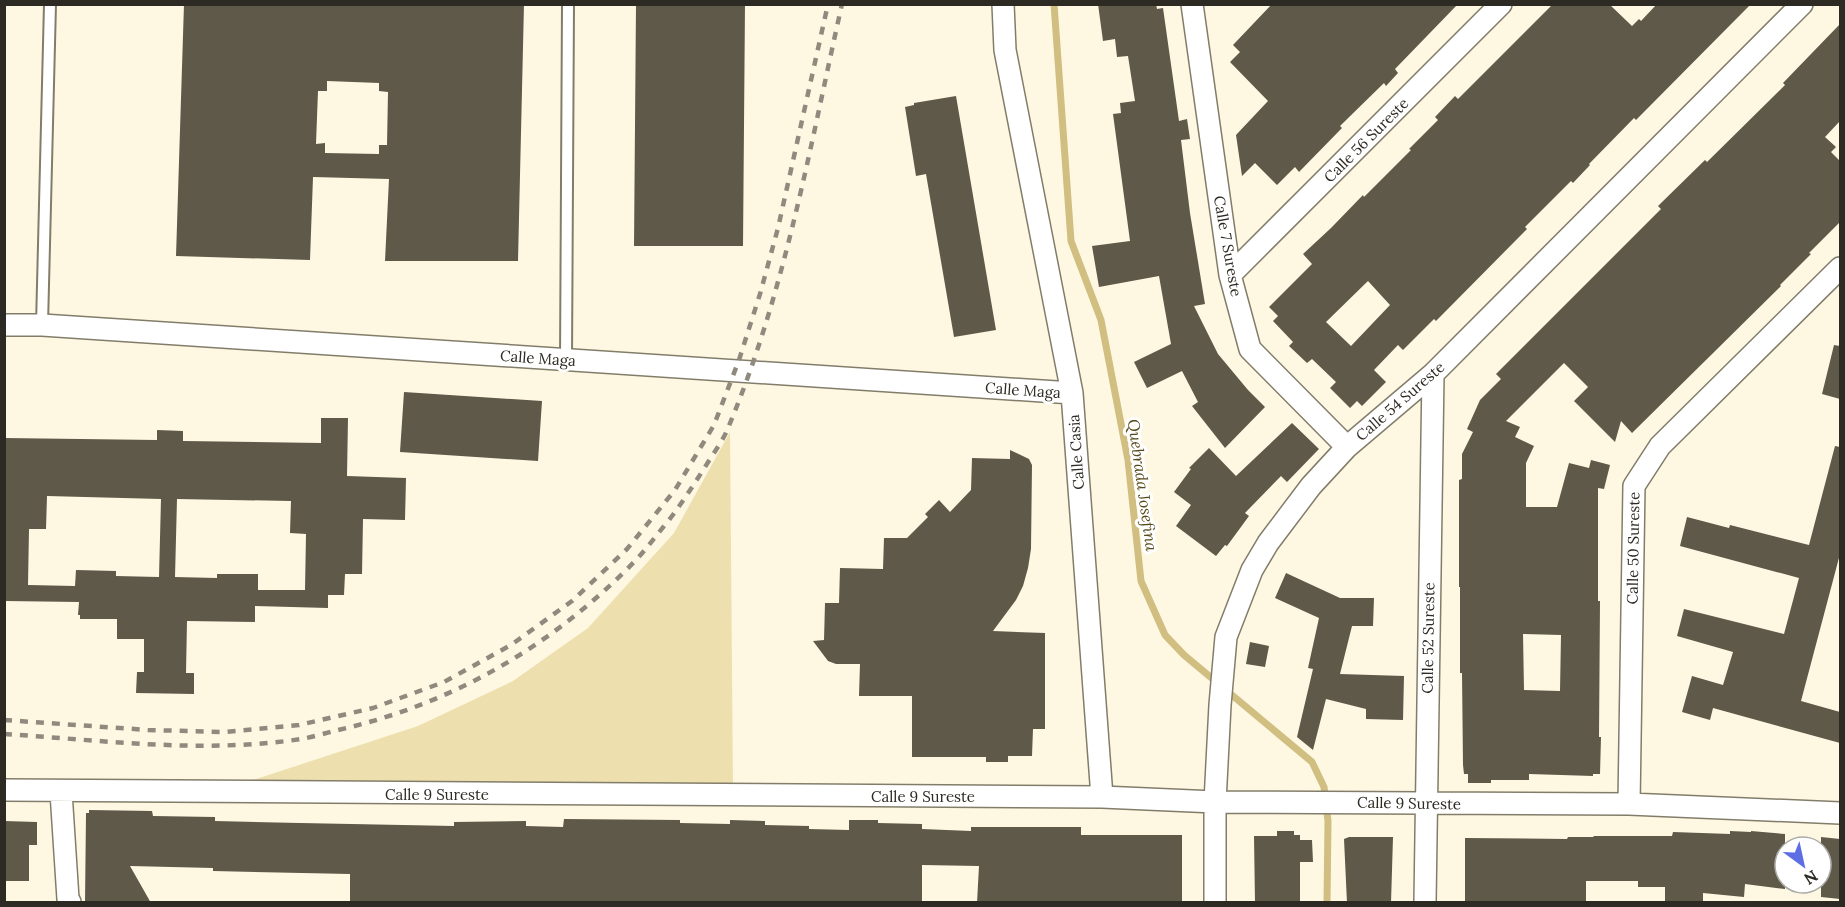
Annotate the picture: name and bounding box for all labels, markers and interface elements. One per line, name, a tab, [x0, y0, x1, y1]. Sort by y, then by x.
street label: Calle 56 Sureste	[1320, 94, 1412, 186]
street label: Calle 7 Sureste	[1210, 194, 1246, 298]
street label: Calle Maga	[499, 346, 577, 370]
street label: Calle 54 Sureste	[1352, 357, 1448, 445]
street label: Calle Maga	[984, 378, 1062, 402]
street label: Calle Casia	[1064, 413, 1088, 490]
water label: Quebrada Josefina	[1124, 418, 1162, 552]
street label: Calle 50 Sureste	[1623, 492, 1643, 604]
street label: Calle 52 Sureste	[1418, 582, 1438, 694]
street label: Calle 9 Sureste	[385, 785, 489, 804]
street label: Calle 9 Sureste	[871, 787, 975, 806]
street label: Calle 9 Sureste	[1357, 793, 1461, 813]
north arrow	[1773, 835, 1833, 895]
text: N	[1801, 866, 1822, 889]

